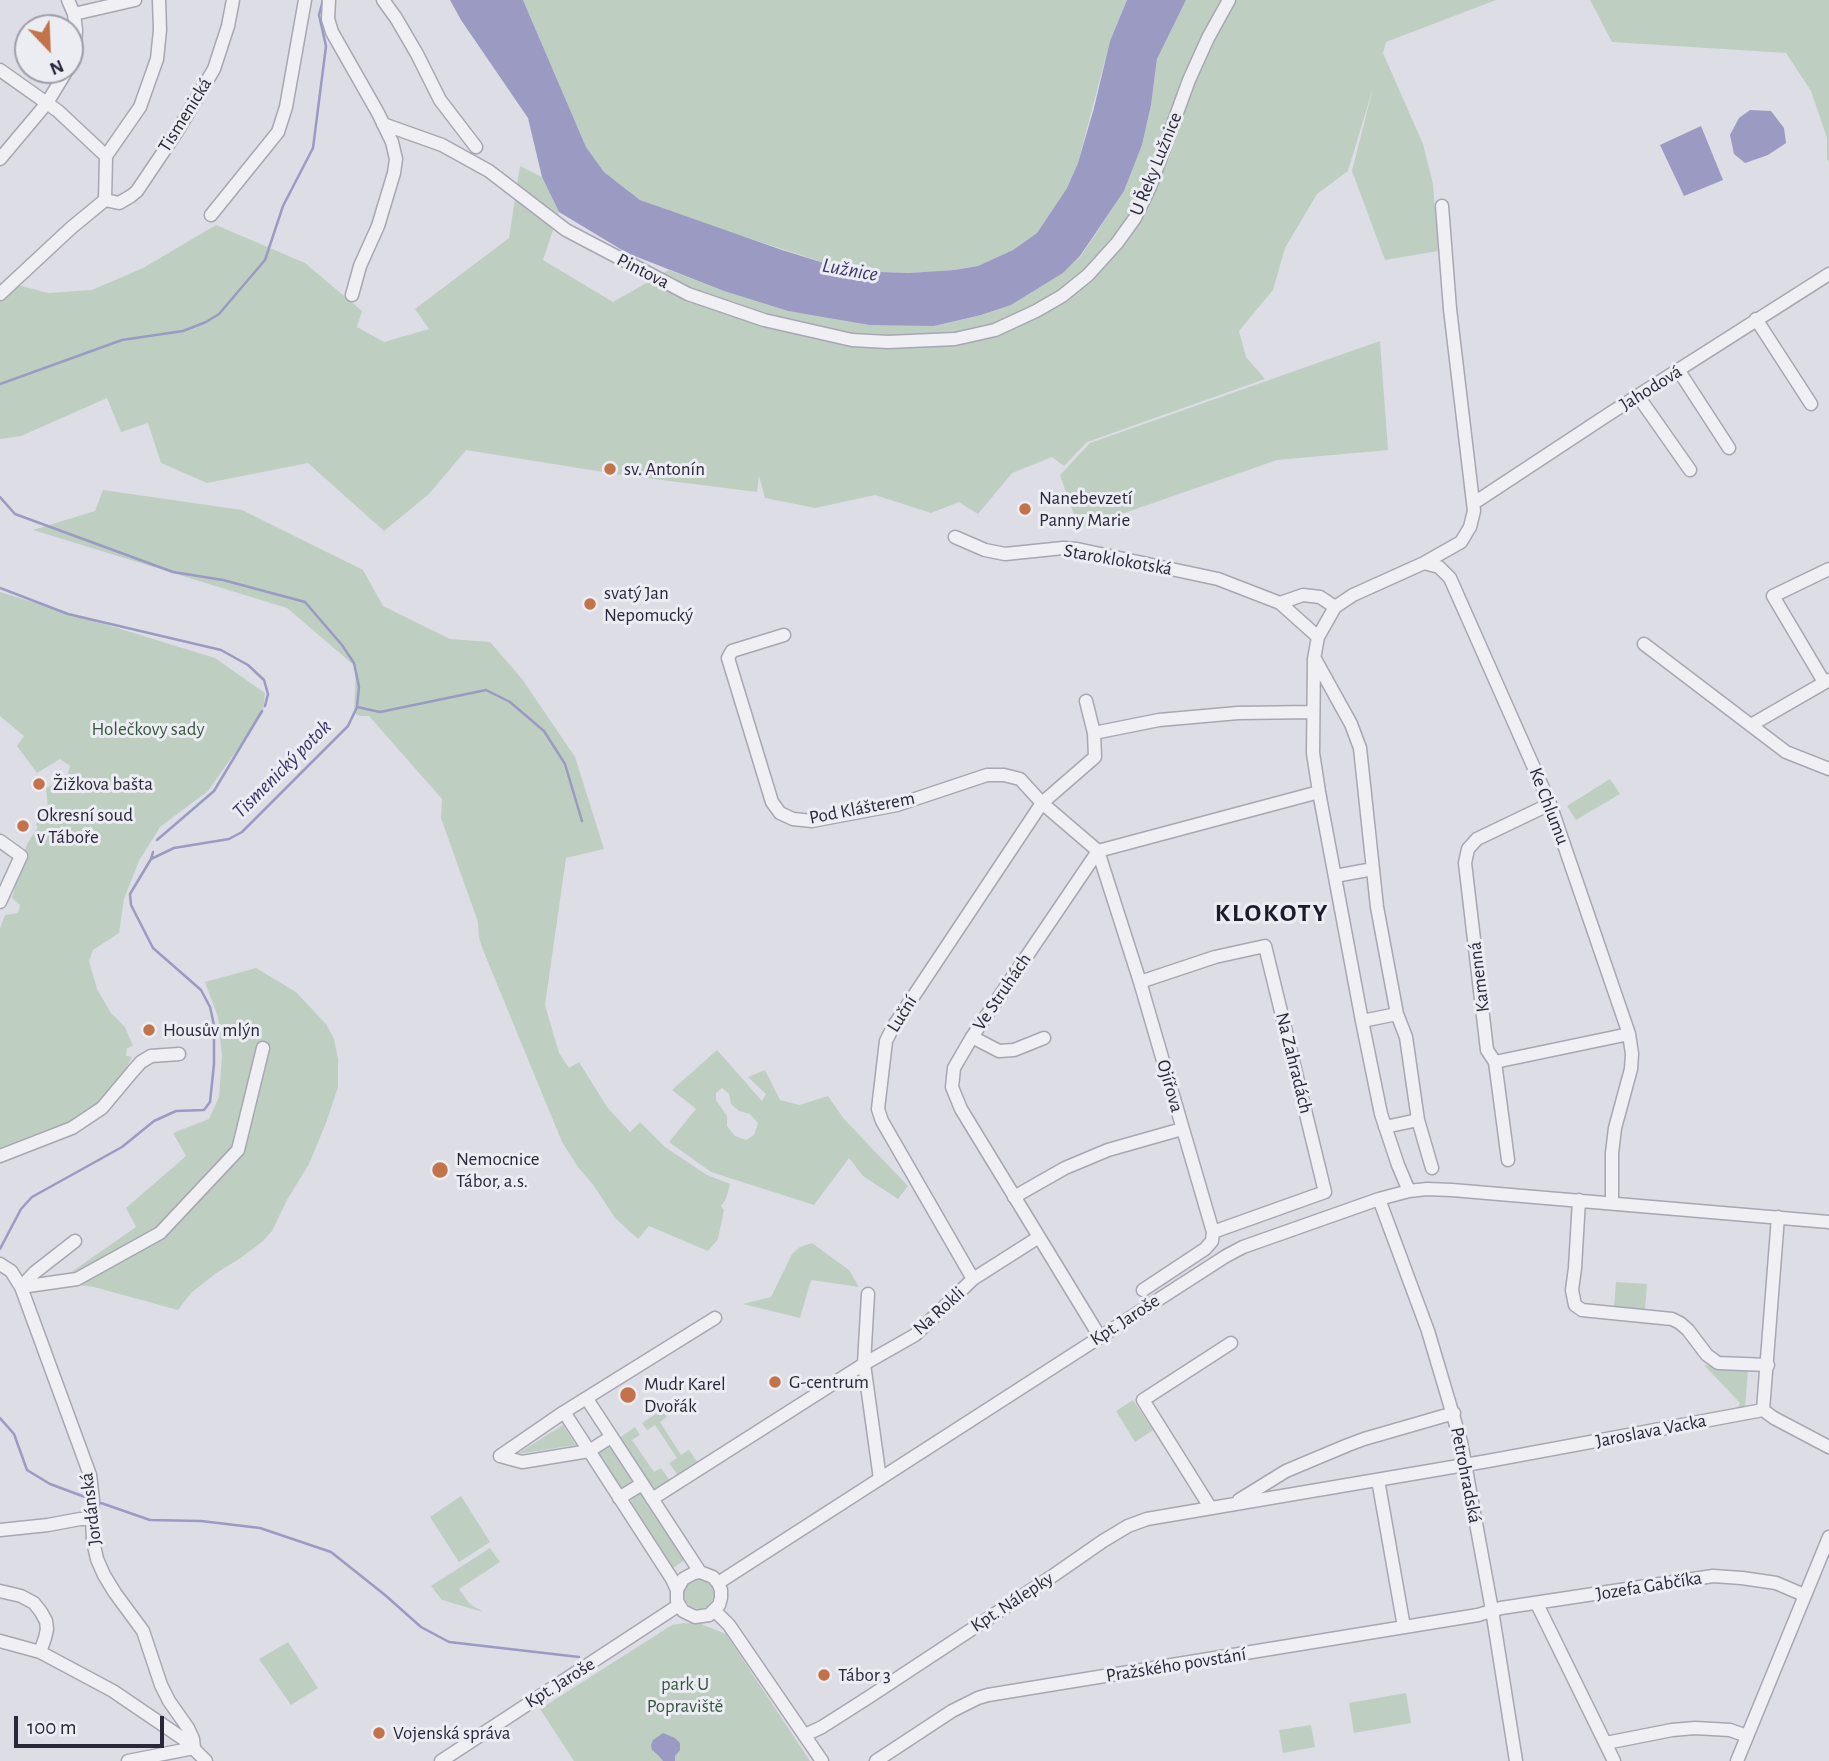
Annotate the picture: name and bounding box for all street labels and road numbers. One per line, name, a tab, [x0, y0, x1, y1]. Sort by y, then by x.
street label: Tismenická	[153, 73, 217, 157]
street label: U Řeky Lužnice	[1125, 109, 1187, 219]
street label: Pintova	[613, 248, 673, 294]
street label: Jahodová	[1616, 360, 1686, 416]
street label: Staroklokotská	[1062, 539, 1174, 581]
street label: Ke Chlumu	[1524, 764, 1574, 848]
street label: Pod Klášterem	[807, 787, 917, 829]
street label: Kamenná	[1463, 940, 1495, 1014]
street label: Ve Struhách	[968, 949, 1036, 1035]
street label: Luční	[882, 991, 922, 1037]
street label: Na Zahradách	[1270, 1010, 1318, 1116]
street label: Ojířova	[1152, 1057, 1188, 1115]
street label: Na Rokli	[908, 1282, 970, 1340]
street label: Kpt. Jaroše	[1086, 1289, 1164, 1351]
street label: Jaroslava Vacka	[1594, 1409, 1708, 1453]
street label: Petrohradská	[1445, 1425, 1487, 1525]
street label: Jordánská	[75, 1471, 107, 1547]
street label: Jozefa Gabčíka	[1594, 1566, 1704, 1606]
street label: Kpt. Nálepky	[966, 1567, 1058, 1637]
street label: Pražského povstání	[1104, 1643, 1248, 1687]
street label: Kpt. Jaroše	[521, 1653, 599, 1713]

